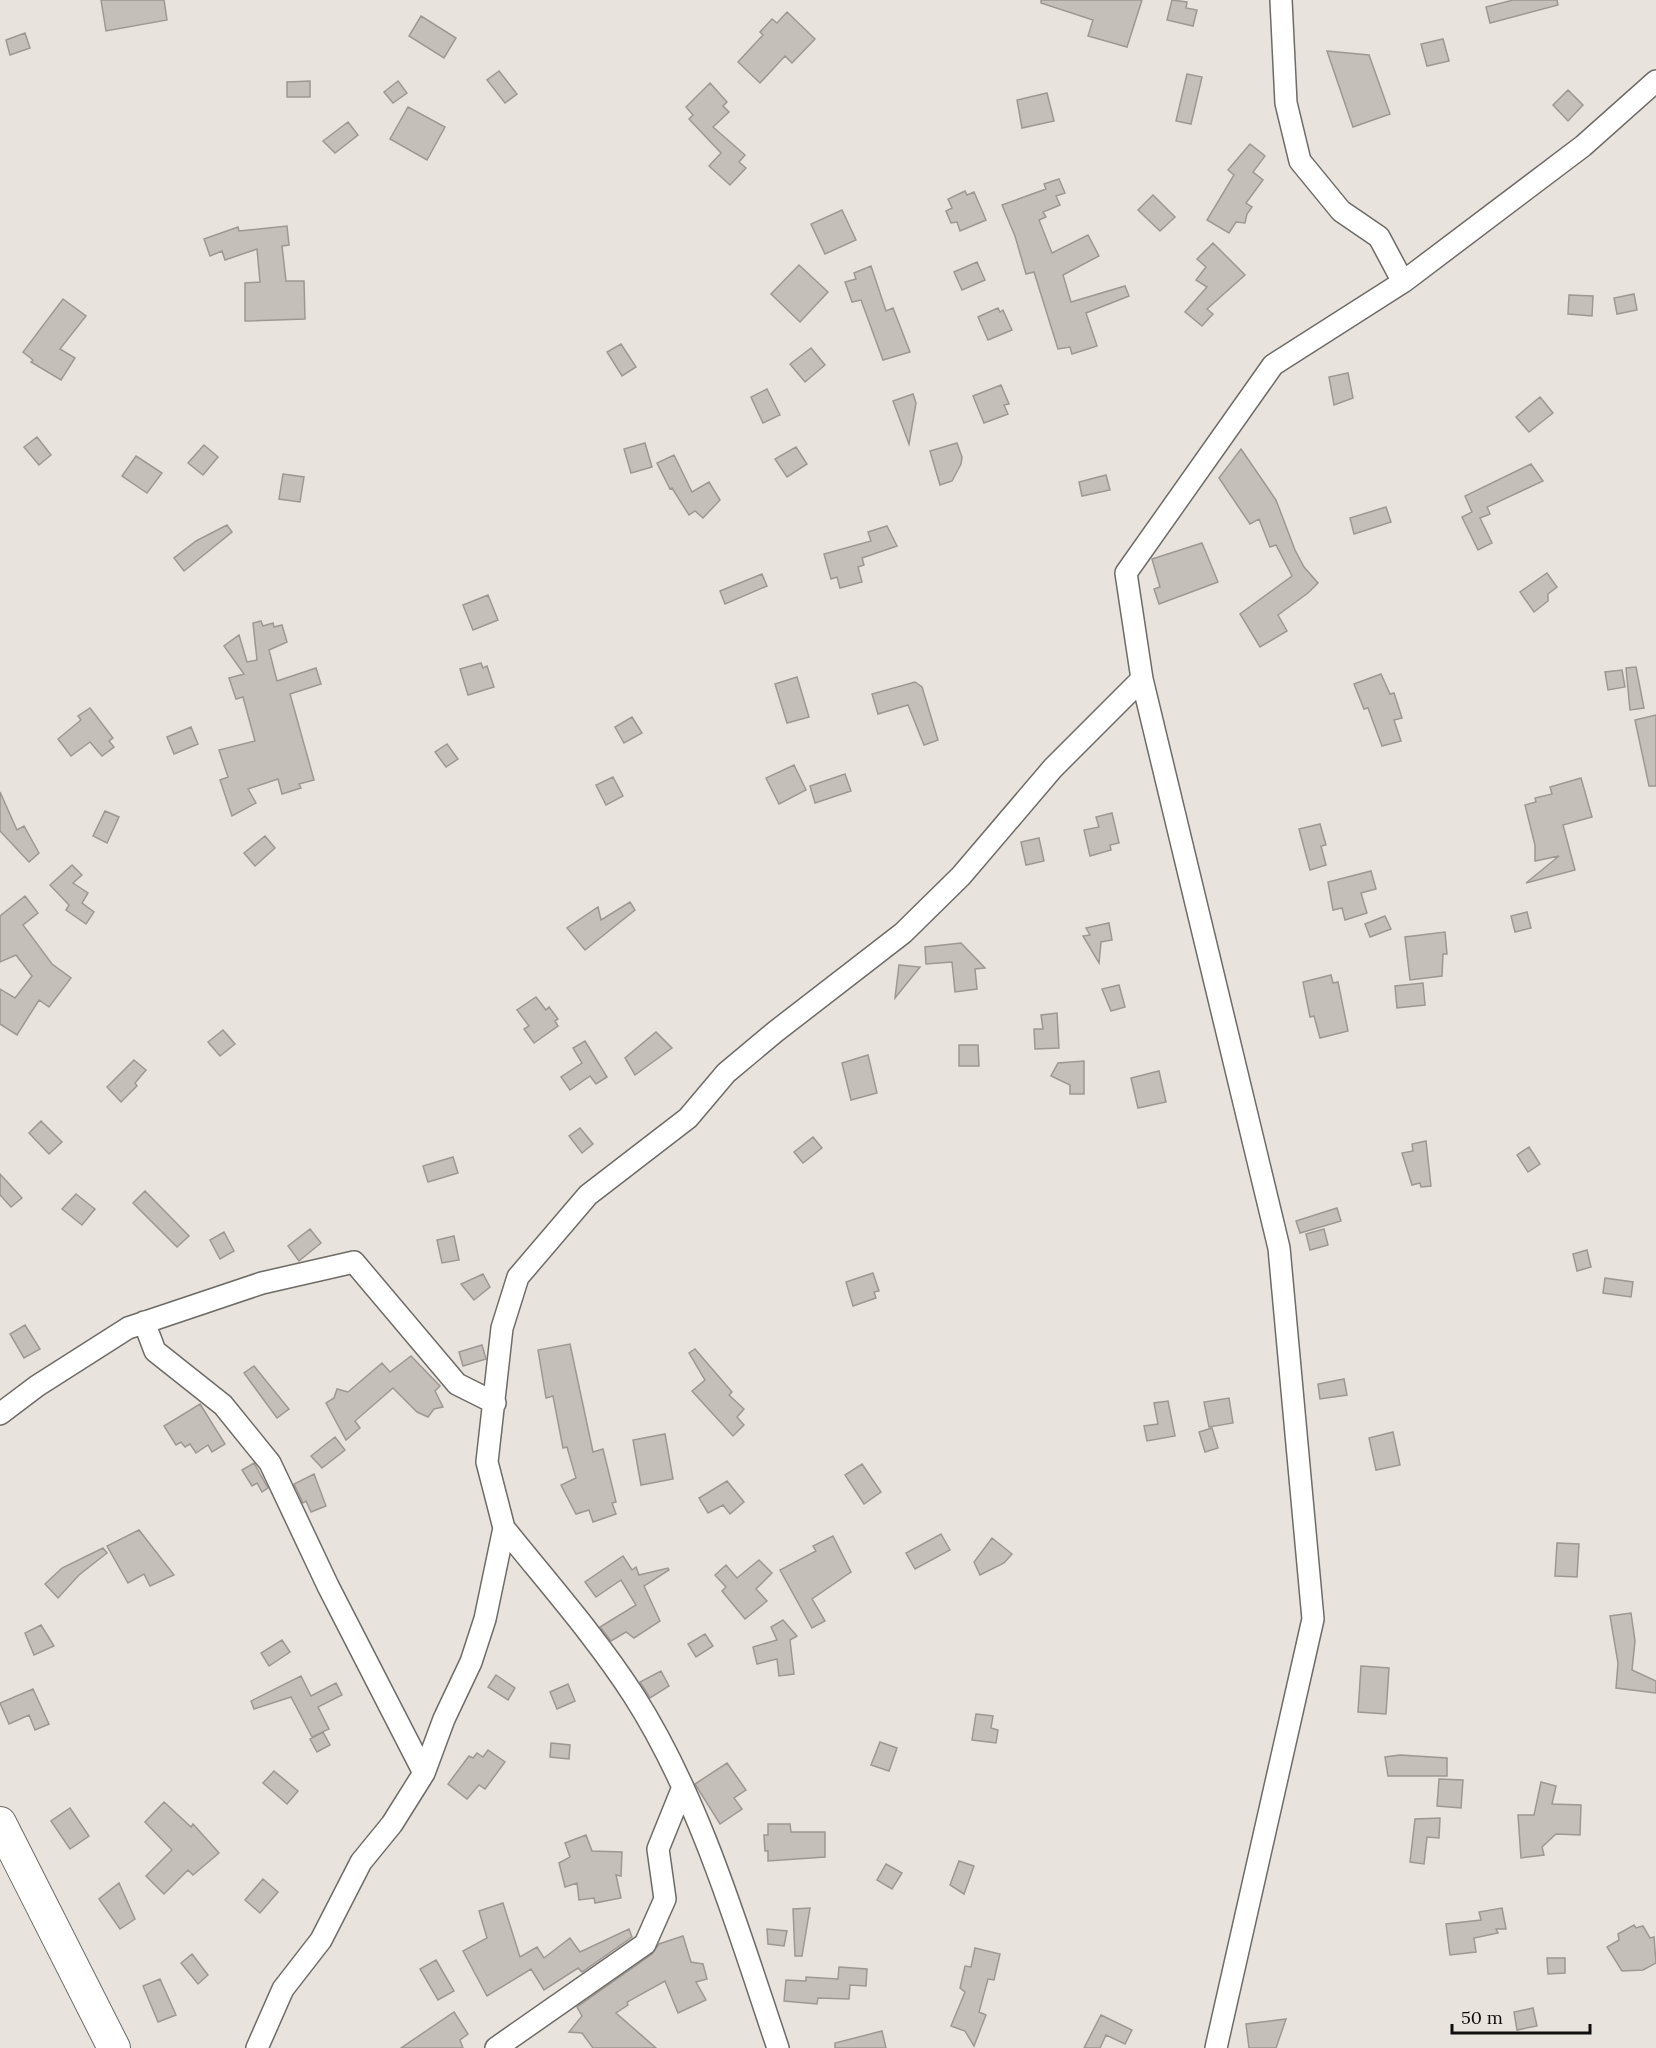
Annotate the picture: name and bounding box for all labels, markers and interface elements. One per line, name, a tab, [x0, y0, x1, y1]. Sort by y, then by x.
scale bar	[1452, 1997, 1590, 2035]
text: 50 m	[1461, 2006, 1503, 2029]

